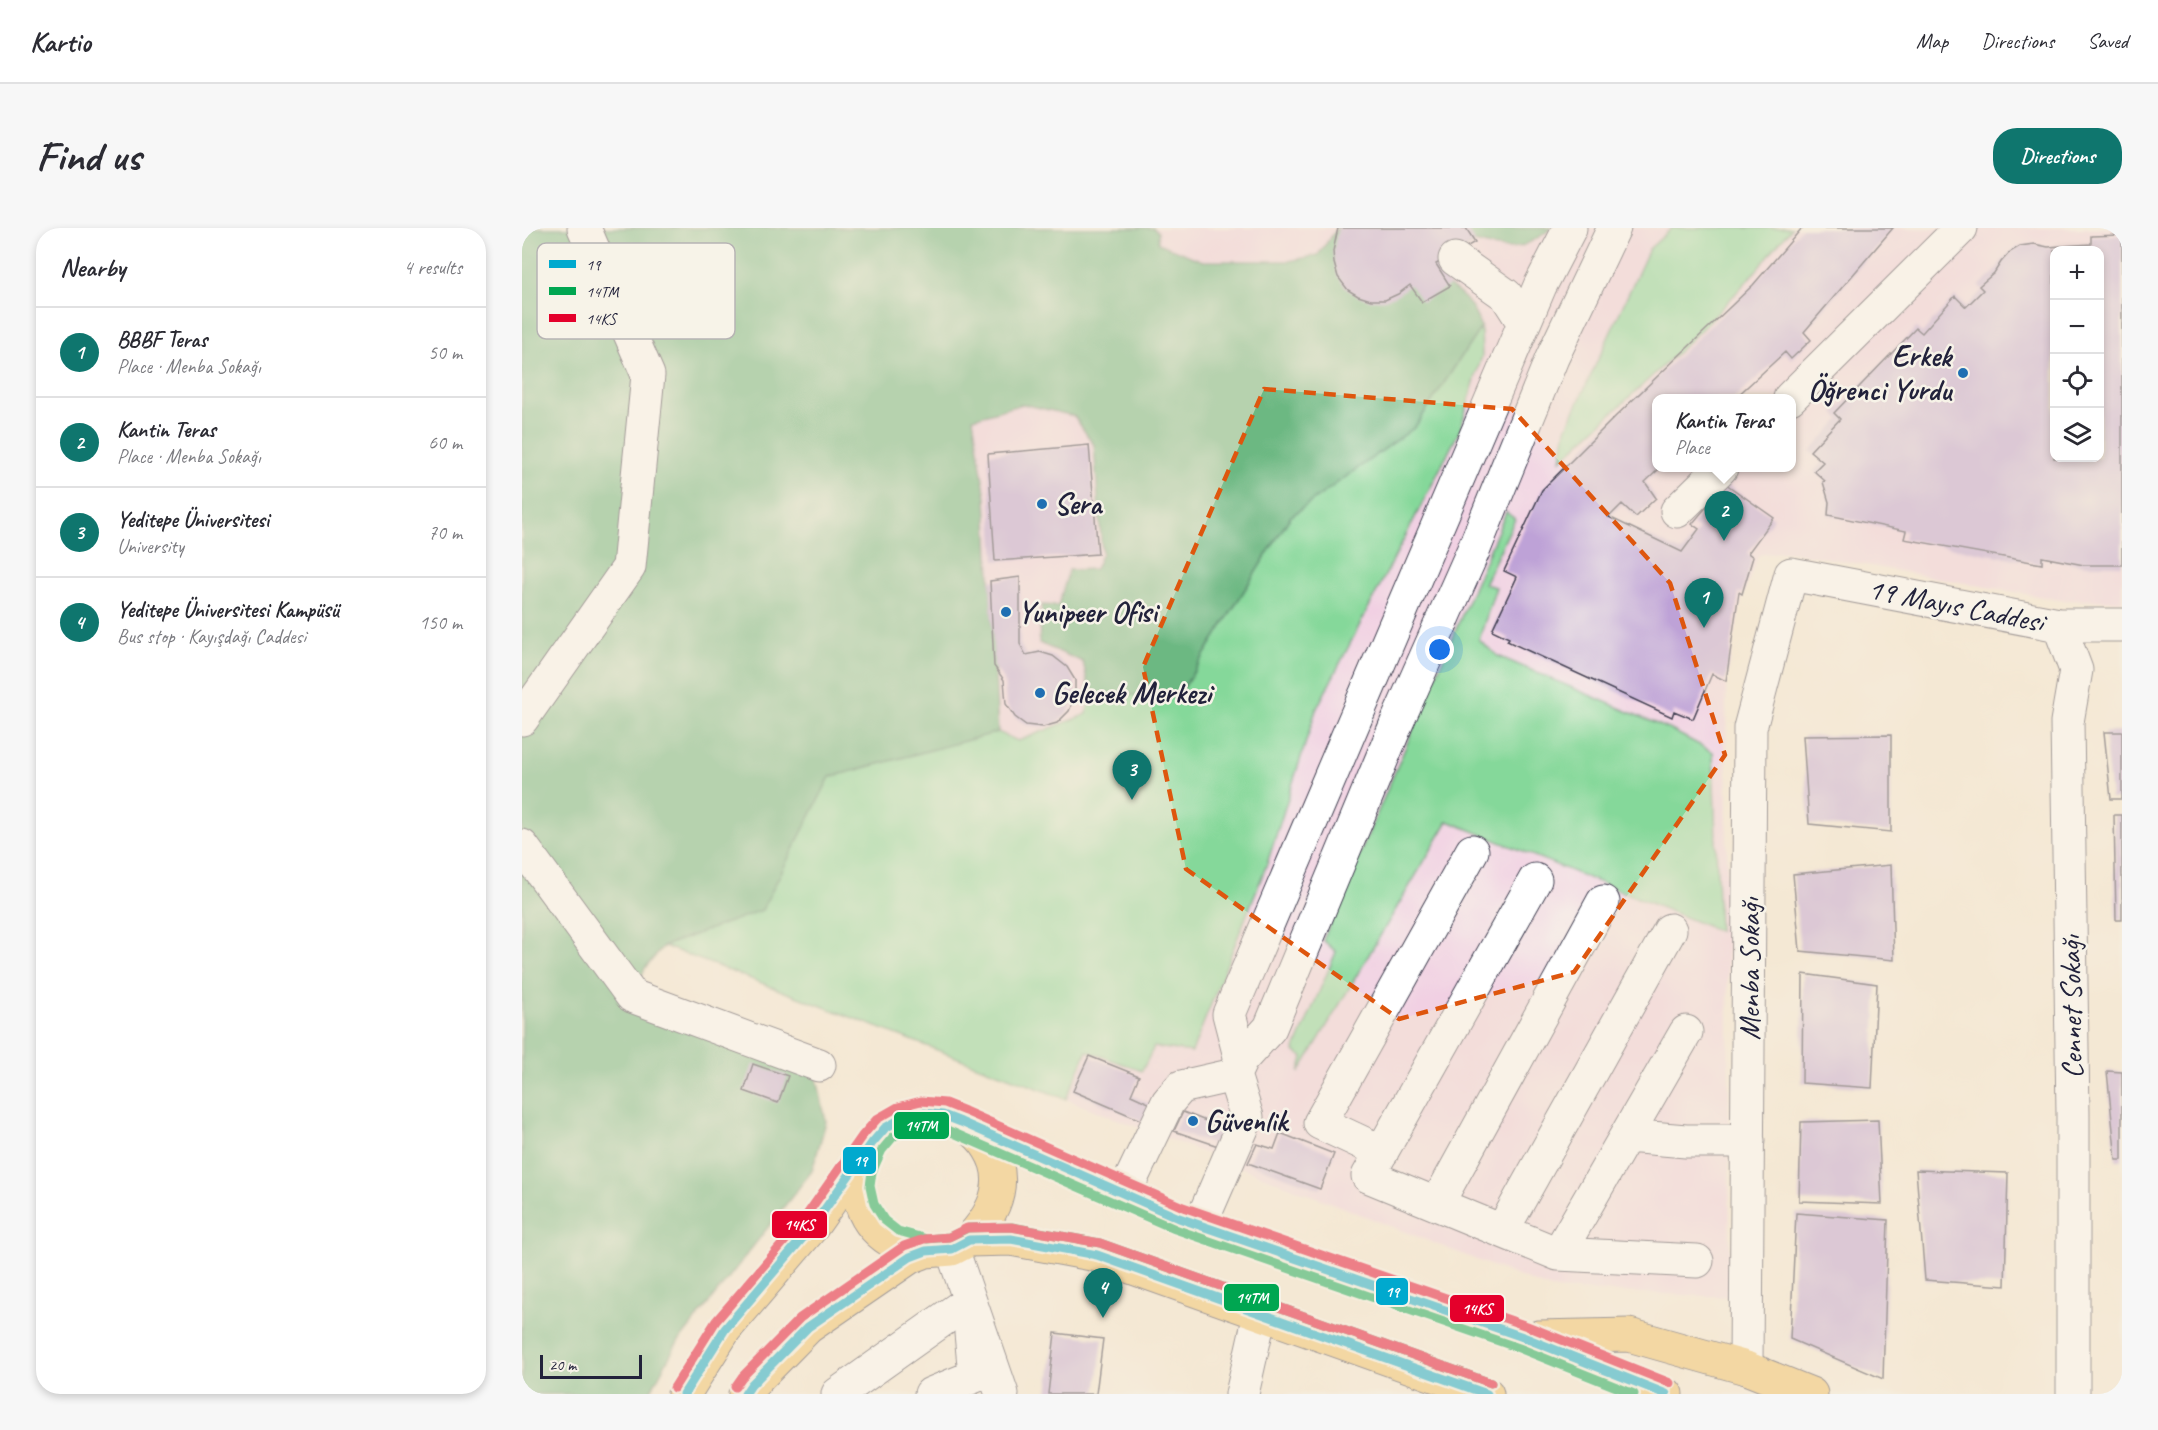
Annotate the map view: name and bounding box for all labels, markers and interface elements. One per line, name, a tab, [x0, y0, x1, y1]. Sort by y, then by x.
text: Kartio	[30, 24, 91, 59]
text: Map	[1916, 28, 1948, 54]
text: Directions	[1981, 28, 2054, 54]
text: Saved	[2087, 28, 2128, 54]
button: Directions	[1993, 128, 2122, 184]
text: Find us	[36, 130, 141, 183]
legend	[537, 243, 735, 339]
map controls	[2050, 246, 2104, 462]
button: +	[2050, 246, 2104, 300]
text: Nearby	[60, 251, 125, 284]
text: 4 results	[403, 255, 462, 280]
text: 19	[586, 255, 602, 275]
text: 14TM	[586, 282, 620, 302]
button: −	[2050, 300, 2104, 354]
text: 14KS	[586, 309, 618, 329]
text: BBBF Teras	[117, 326, 207, 354]
place label: Erkek Öğrenci Yurdu	[1808, 337, 1954, 409]
text: 1	[75, 340, 84, 365]
text: 50 m	[428, 340, 462, 365]
text: Place · Menba Sokağı	[117, 354, 261, 379]
button: locate	[2050, 354, 2104, 408]
marker: Erkek Öğrenci Yurdu	[1956, 366, 1970, 380]
popup	[1652, 394, 1796, 472]
text: Kantin Teras	[1675, 407, 1773, 435]
button: layers	[2050, 408, 2104, 462]
text: Kantin Teras	[117, 416, 216, 444]
text: 2	[75, 430, 84, 455]
text: 60 m	[428, 430, 462, 455]
text: Place	[1675, 435, 1710, 460]
text: Place · Menba Sokağı	[117, 444, 261, 469]
place label: Sera	[1054, 485, 1104, 523]
pin: 2	[1704, 492, 1744, 541]
marker: Sera	[1035, 497, 1049, 511]
text: Yeditepe Üniversitesi	[117, 506, 269, 534]
text: 3	[75, 520, 84, 545]
text: 70 m	[428, 520, 462, 545]
text: University	[117, 534, 184, 559]
street label: 19 Mayıs Caddesi	[1865, 569, 2050, 641]
pin: 1	[1684, 578, 1724, 628]
place label: Yunipeer Ofisi	[1018, 593, 1161, 631]
text: Yeditepe Üniversitesi Kampüsü	[117, 596, 339, 624]
marker: Yunipeer Ofisi	[999, 605, 1013, 619]
text: 4	[75, 610, 84, 635]
text: 150 m	[419, 610, 462, 635]
text: Bus stop · Kayışdağı Caddesi	[117, 624, 306, 649]
your location	[1425, 635, 1454, 664]
place label: Gelecek Merkezi	[1052, 674, 1215, 712]
marker: Gelecek Merkezi	[1033, 686, 1047, 700]
pin: 3	[1112, 750, 1152, 800]
street label: Menba Sokağı	[1730, 896, 1768, 1040]
street label: Cennet Sokağı	[2051, 934, 2091, 1079]
place label: Güvenlik	[1205, 1102, 1290, 1140]
line badge: 14TM	[893, 1111, 950, 1140]
marker: Güvenlik	[1186, 1114, 1200, 1128]
text: 14TM	[905, 1116, 939, 1136]
line badge: 19	[842, 1146, 877, 1175]
text: 19	[853, 1151, 869, 1171]
line badge: 14KS	[771, 1210, 828, 1239]
text: 14KS	[784, 1215, 817, 1235]
pin: 4	[1084, 1268, 1122, 1318]
line badge: 19	[1375, 1277, 1409, 1306]
text: 19	[1385, 1282, 1401, 1302]
line badge: 14TM	[1223, 1283, 1280, 1312]
text: 14TM	[1236, 1288, 1270, 1308]
line badge: 14KS	[1449, 1294, 1505, 1323]
text: 14KS	[1462, 1299, 1495, 1319]
scale bar	[540, 1352, 642, 1380]
text: 20 m	[549, 1355, 576, 1375]

